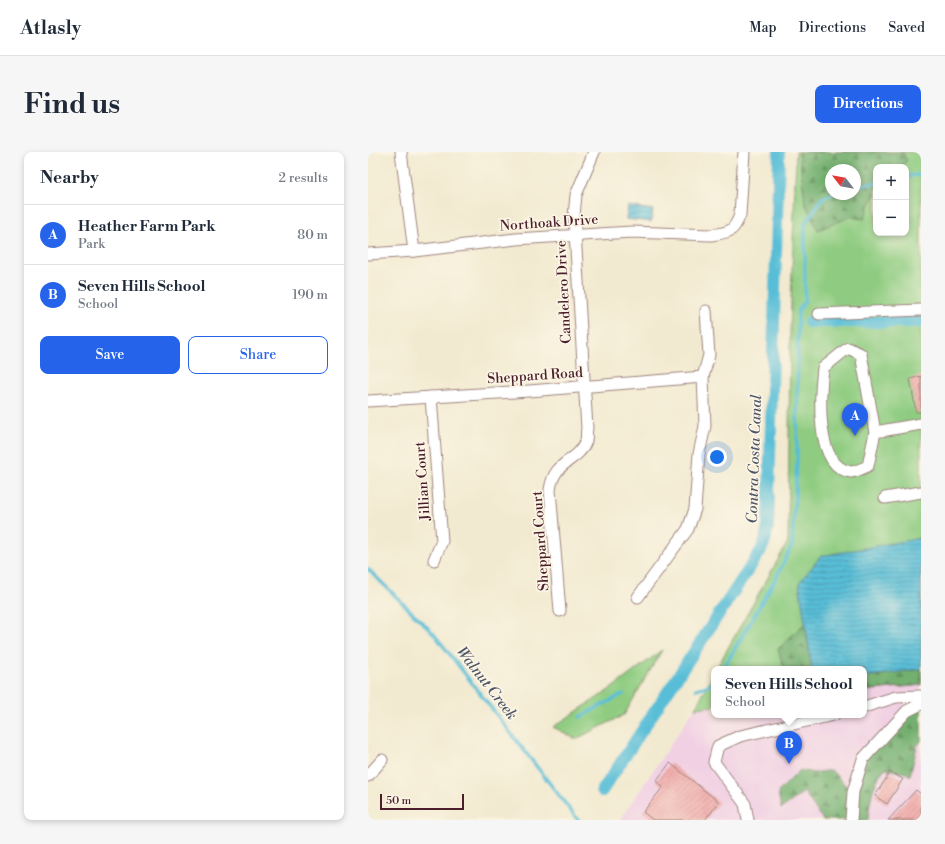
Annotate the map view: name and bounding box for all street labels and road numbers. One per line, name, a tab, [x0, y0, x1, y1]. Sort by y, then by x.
street label: Northoak Drive	[499, 211, 599, 235]
street label: Candelero Drive	[552, 240, 576, 344]
street label: Sheppard Road	[487, 364, 584, 388]
street label: Jillian Court	[411, 441, 435, 522]
street label: Sheppard Court	[529, 490, 553, 592]

